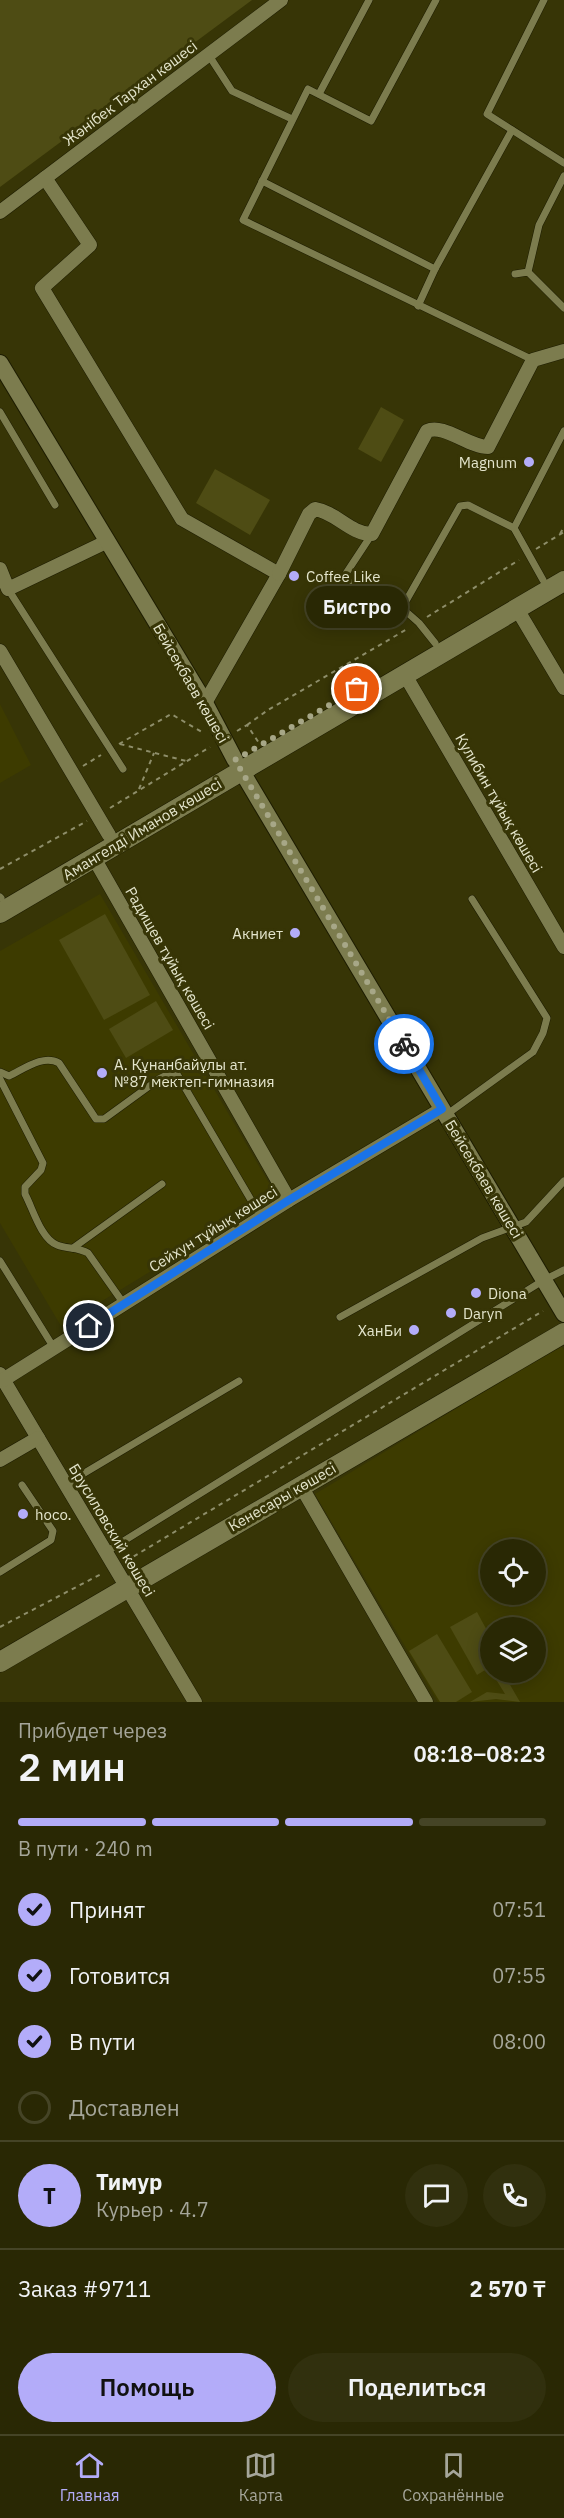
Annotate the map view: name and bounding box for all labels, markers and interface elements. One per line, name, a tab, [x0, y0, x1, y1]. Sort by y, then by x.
street label: Жәнібек Тархан көшесі	[59, 36, 201, 150]
place label: Magnum	[459, 453, 517, 472]
marker: Magnum	[522, 455, 536, 469]
place label: Coffee Like	[306, 567, 380, 586]
marker: Coffee Like	[287, 569, 301, 583]
callout: Бистро	[306, 587, 408, 629]
text: Бистро	[323, 593, 391, 620]
street label: Бейсекбаев көшесі	[149, 620, 233, 746]
pin	[331, 663, 382, 714]
icon: bag	[340, 672, 373, 705]
street label: Кулибин тұйық көшесі	[451, 730, 547, 876]
street label: Амангелді Иманов көшесі	[59, 774, 225, 884]
street label: Радищев тұйық көшесі	[121, 883, 219, 1033]
place label: Акниет	[232, 924, 283, 943]
marker: Акниет	[288, 926, 302, 940]
courier	[374, 1014, 434, 1074]
icon: bike	[388, 1028, 421, 1061]
place label: А. Құнанбайұлы ат. №87 мектеп-гимназия	[114, 1055, 275, 1091]
marker: А. Құнанбайұлы ат. №87 мектеп-гимназия	[95, 1066, 109, 1080]
street label: Бейсекбаев көшесі	[441, 1116, 527, 1242]
street label: Сейхун тұйық көшесі	[145, 1182, 281, 1276]
place label: Diona	[488, 1284, 527, 1303]
marker: Diona	[469, 1286, 483, 1300]
pin	[63, 1300, 114, 1351]
place label: Daryn	[463, 1304, 503, 1323]
marker: Daryn	[444, 1306, 458, 1320]
icon: home	[72, 1309, 105, 1342]
place label: ХанБи	[358, 1321, 402, 1340]
marker: ХанБи	[407, 1323, 421, 1337]
street label: Кенесары көшесі	[225, 1458, 339, 1536]
street label: Брусиловский көшесі	[65, 1460, 159, 1600]
place label: hoco.	[35, 1505, 72, 1524]
marker: hoco.	[16, 1507, 30, 1521]
map controls	[480, 1539, 546, 1683]
button: locate	[480, 1539, 546, 1605]
button: layers	[480, 1617, 546, 1683]
text: Прибудет через	[18, 1717, 167, 1744]
text: 08:18–08:23	[413, 1739, 546, 1768]
text: 2 мин	[18, 1741, 126, 1792]
text: В пути · 240 m	[18, 1835, 153, 1862]
icon: check	[18, 1893, 51, 1926]
text: Принят	[69, 1895, 145, 1924]
text: 07:51	[492, 1896, 546, 1923]
icon: check	[18, 1959, 51, 1992]
text: Готовится	[69, 1961, 170, 1990]
text: 07:55	[492, 1962, 546, 1989]
icon: check	[18, 2025, 51, 2058]
text: В пути	[69, 2027, 136, 2056]
text: 08:00	[492, 2028, 546, 2055]
text: Доставлен	[69, 2093, 180, 2122]
button: chat	[405, 2164, 468, 2227]
button: phone	[483, 2164, 546, 2227]
text: Тимур	[96, 2167, 162, 2196]
text: Т	[43, 2181, 56, 2210]
text: Курьер · 4.7	[96, 2196, 209, 2223]
text: Заказ #9711	[18, 2274, 151, 2303]
text: 2 570 ₸	[470, 2274, 546, 2303]
button: Помощь	[18, 2353, 276, 2422]
button: Поделиться	[288, 2353, 546, 2422]
tab: Главная	[60, 2449, 119, 2505]
tab: Карта	[239, 2449, 283, 2505]
tab: Сохранённые	[402, 2449, 504, 2505]

